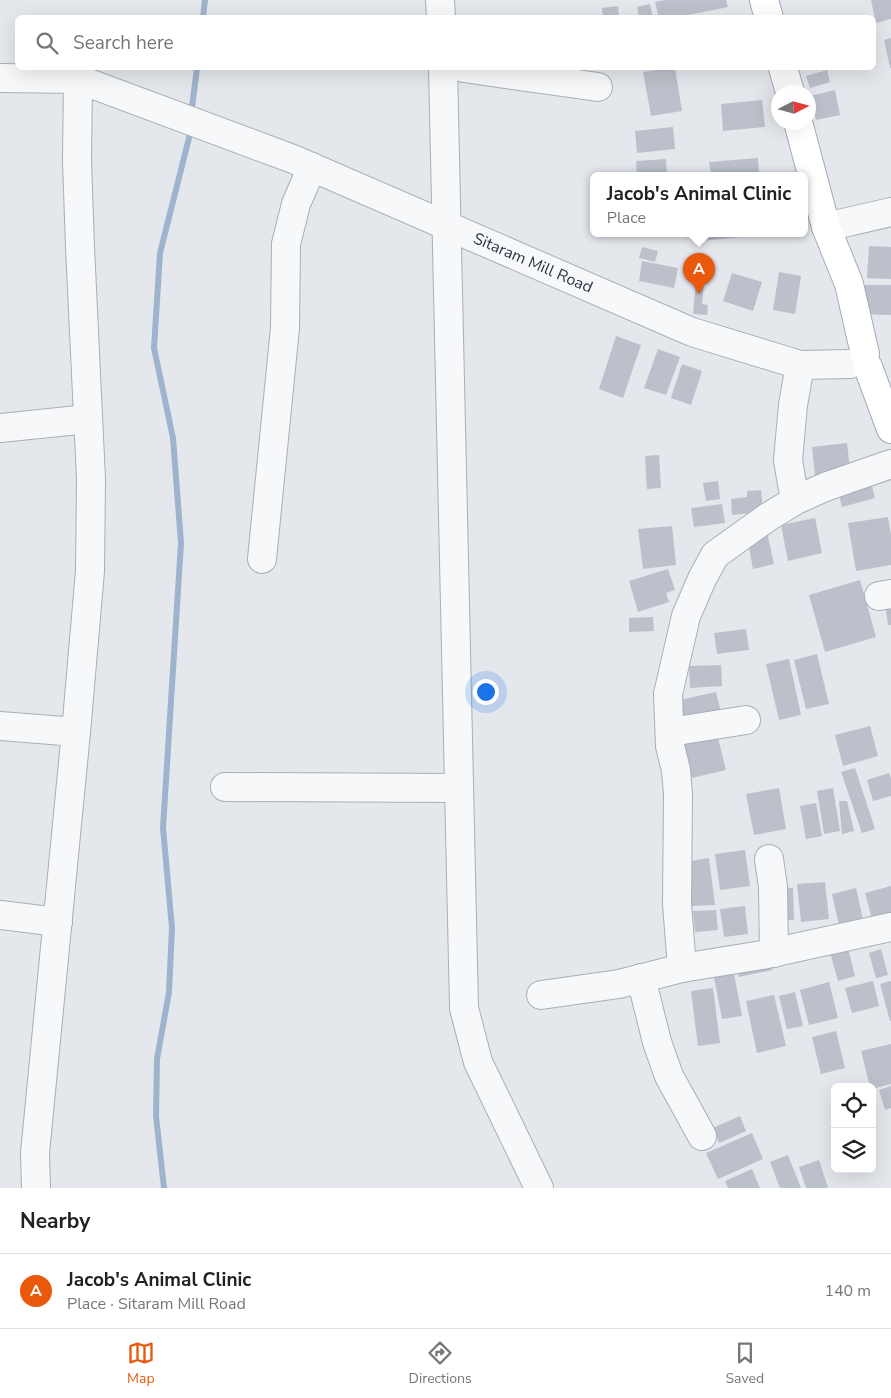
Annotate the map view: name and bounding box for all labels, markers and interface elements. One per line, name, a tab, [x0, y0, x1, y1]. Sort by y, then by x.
search box	[15, 15, 876, 70]
icon: search	[33, 29, 61, 57]
text: Search here	[73, 30, 174, 56]
north arrow	[771, 85, 816, 130]
popup	[590, 172, 808, 237]
text: Jacob's Animal Clinic	[607, 181, 791, 207]
text: Place	[607, 207, 646, 229]
street label: Sitaram Mill Road	[470, 228, 596, 299]
pin: A	[683, 253, 715, 294]
your location	[473, 679, 499, 705]
map controls	[831, 1083, 876, 1173]
button: locate	[831, 1083, 876, 1128]
button: layers	[831, 1128, 876, 1173]
text: Nearby	[20, 1207, 90, 1235]
text: Jacob's Animal Clinic	[67, 1267, 251, 1293]
text: A	[30, 1280, 42, 1302]
text: 140 m	[824, 1280, 871, 1302]
text: Place · Sitaram Mill Road	[67, 1293, 246, 1315]
tab: Map	[127, 1339, 155, 1388]
tab: Directions	[409, 1339, 472, 1388]
tab: Saved	[725, 1339, 764, 1388]

